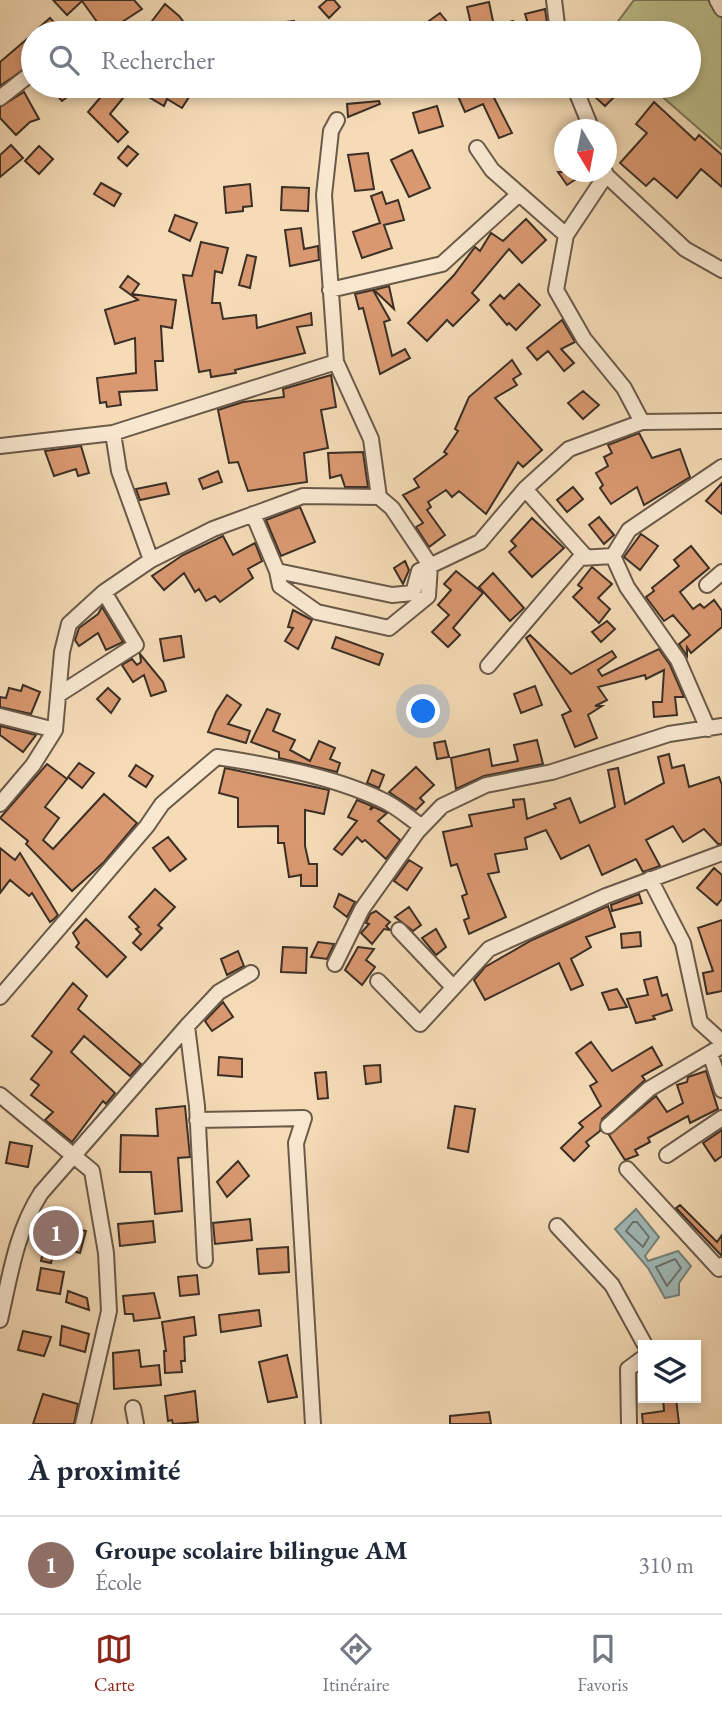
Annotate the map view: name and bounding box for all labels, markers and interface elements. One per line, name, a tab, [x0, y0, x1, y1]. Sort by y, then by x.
search box	[21, 21, 701, 98]
icon: search	[45, 41, 83, 79]
text: Rechercher	[101, 43, 215, 77]
north arrow	[554, 119, 617, 182]
your location	[406, 694, 440, 728]
pin: 1	[33, 1207, 79, 1259]
map controls	[638, 1340, 701, 1403]
button: layers	[638, 1340, 701, 1403]
text: À proximité	[28, 1450, 180, 1489]
text: Groupe scolaire bilingue AM	[95, 1533, 408, 1567]
text: 1	[45, 1550, 57, 1580]
text: 310 m	[638, 1550, 694, 1580]
text: École	[95, 1567, 142, 1597]
tab: Carte	[94, 1630, 135, 1697]
tab: Itinéraire	[323, 1630, 389, 1697]
tab: Favoris	[577, 1630, 628, 1697]

